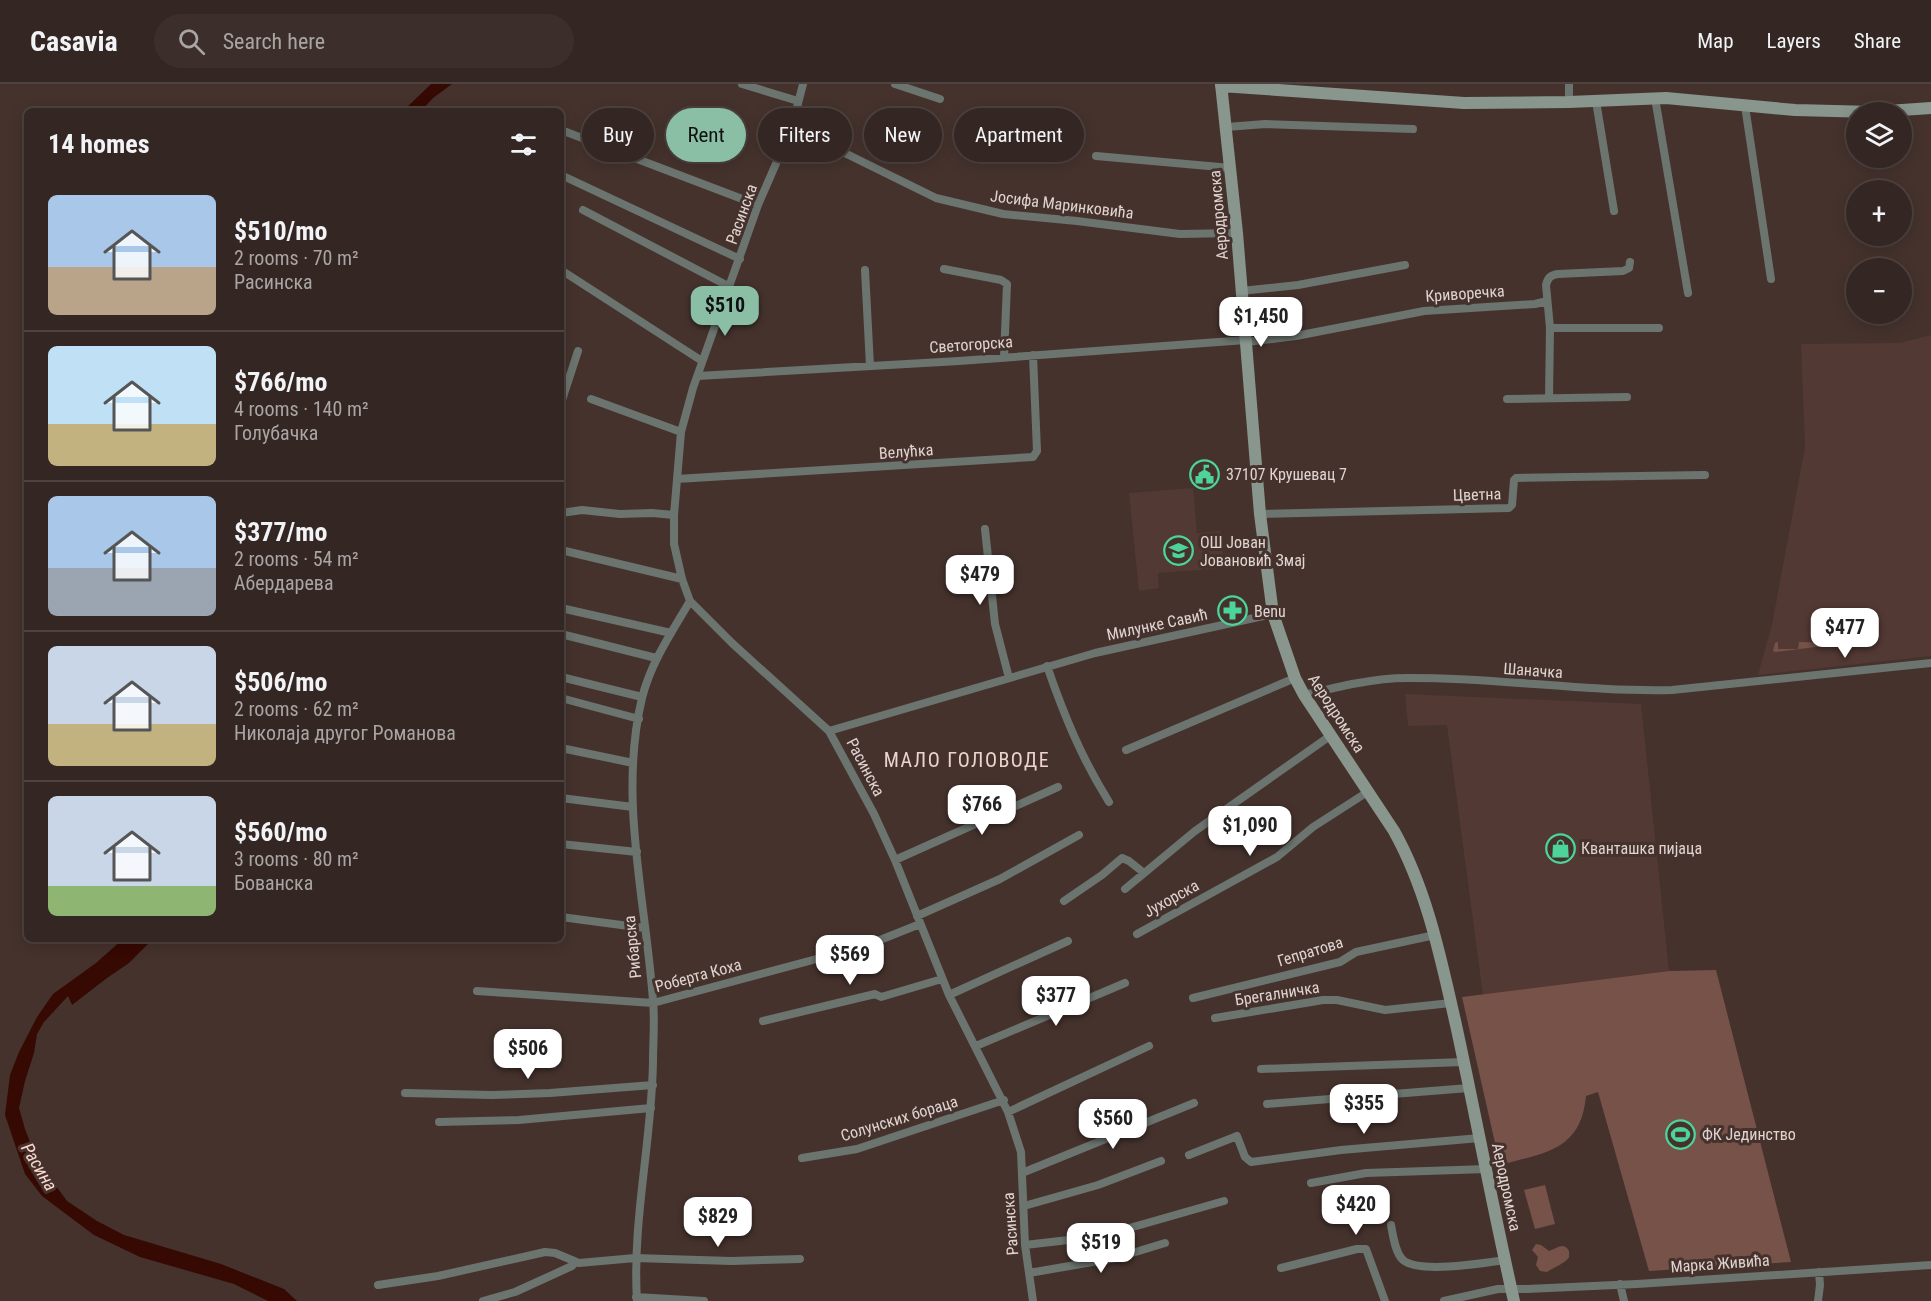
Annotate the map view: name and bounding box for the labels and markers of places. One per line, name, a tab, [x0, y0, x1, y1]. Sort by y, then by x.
pin: $510	[689, 286, 761, 337]
pin: $1,450	[1212, 297, 1310, 348]
public building icon: 37107 Крушевац 7	[1189, 458, 1221, 490]
place label: 37107 Крушевац 7	[1226, 465, 1347, 484]
place label: ОШ Јован Јовановић Змај	[1200, 533, 1305, 570]
school or university icon: ОШ Јован Јовановић Змај	[1163, 535, 1195, 567]
pin: $479	[944, 555, 1016, 606]
pharmacy icon: Benu	[1217, 595, 1249, 627]
place label: Benu	[1254, 602, 1286, 621]
pin: $477	[1809, 608, 1881, 659]
pin: $766	[946, 785, 1018, 836]
pin: $1,090	[1201, 806, 1299, 857]
shop icon: Кванташка пијаца	[1544, 832, 1576, 864]
place label: Кванташка пијаца	[1581, 839, 1702, 858]
pin: $569	[814, 935, 886, 986]
pin: $377	[1020, 976, 1092, 1027]
pin: $506	[492, 1029, 564, 1080]
pin: $355	[1328, 1084, 1400, 1135]
pin: $560	[1077, 1099, 1149, 1150]
sports icon: ФК Јединство	[1665, 1118, 1697, 1150]
place label: ФК Јединство	[1702, 1125, 1796, 1144]
pin: $420	[1320, 1185, 1392, 1236]
pin: $829	[682, 1197, 754, 1248]
pin: $519	[1065, 1223, 1137, 1274]

